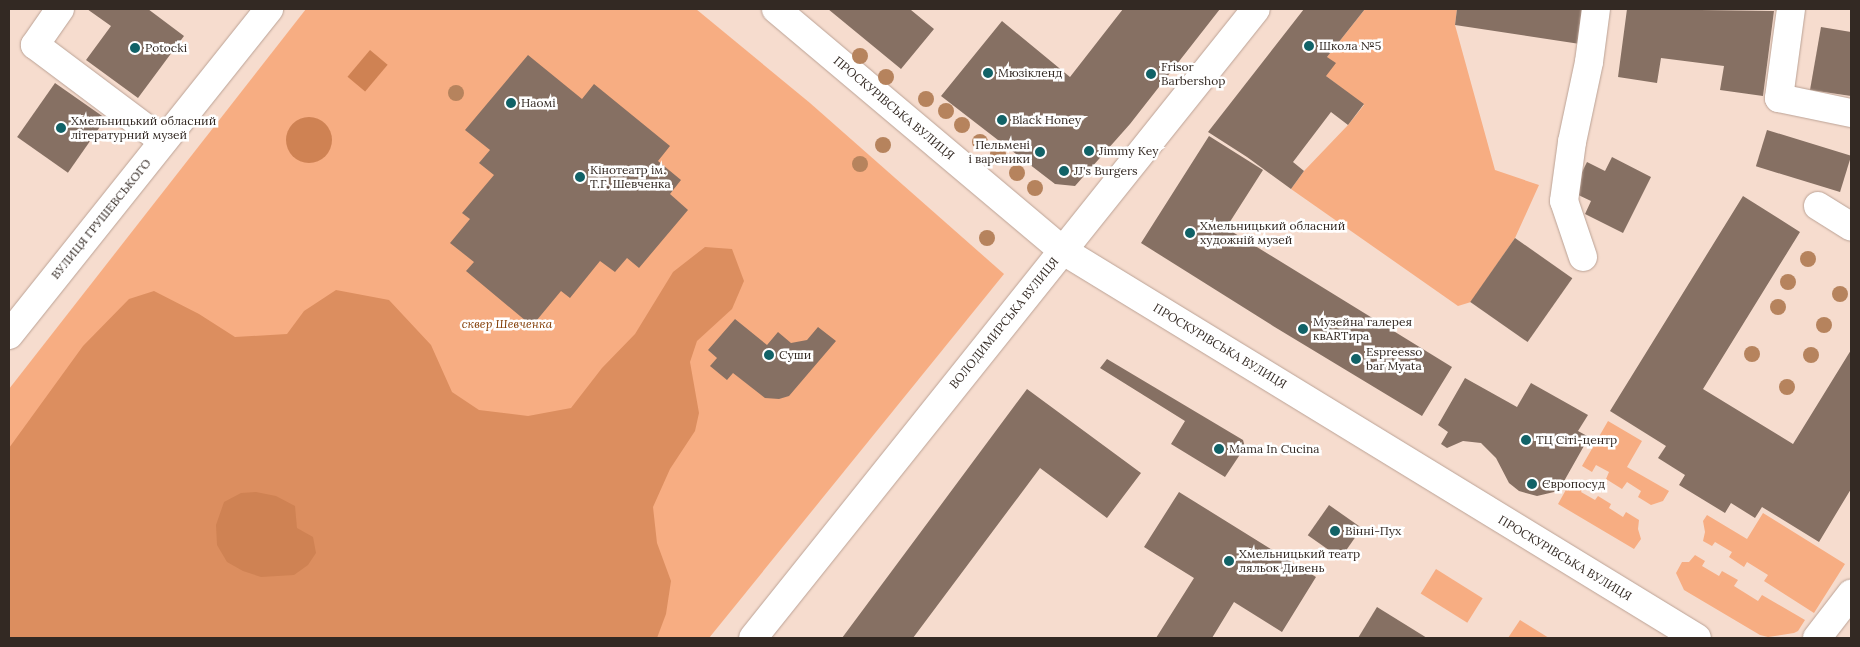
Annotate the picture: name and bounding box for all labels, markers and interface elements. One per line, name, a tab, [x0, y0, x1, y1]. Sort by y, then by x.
place label: Школа №5	[1319, 39, 1381, 53]
marker: Школа №5	[1303, 40, 1315, 52]
place label: Potocki	[145, 41, 187, 55]
marker: Potocki	[129, 42, 141, 54]
street label: ПРОСКУРІВСЬКА ВУЛИЦЯ	[831, 53, 957, 163]
place label: Frisor Barbershop	[1161, 60, 1225, 88]
place label: Мюзікленд	[998, 66, 1062, 80]
marker: Мюзікленд	[982, 67, 994, 79]
marker: Frisor Barbershop	[1145, 68, 1157, 80]
place label: Наомі	[521, 96, 556, 110]
marker: Наомі	[505, 97, 517, 109]
place label: Black Honey	[1012, 113, 1081, 127]
place label: Хмельницький обласний літературний музей	[71, 114, 216, 142]
marker: Black Honey	[996, 114, 1008, 126]
marker: Хмельницький обласний літературний музей	[55, 122, 67, 134]
place label: Пельмені і вареники	[968, 138, 1030, 166]
place label: Jimmy Key	[1099, 144, 1159, 158]
marker: Jimmy Key	[1083, 145, 1095, 157]
marker: Пельмені і вареники	[1034, 146, 1046, 158]
street label: ВУЛИЦЯ ГРУШЕВСЬКОГО	[48, 156, 154, 282]
place label: Кінотеатр ім. Т.Г. Шевченка	[590, 163, 671, 191]
place label: JJ's Burgers	[1074, 164, 1138, 178]
marker: JJ's Burgers	[1058, 165, 1070, 177]
marker: Кінотеатр ім. Т.Г. Шевченка	[574, 171, 586, 183]
place label: Хмельницький обласний художній музей	[1200, 219, 1345, 247]
marker: Хмельницький обласний художній музей	[1184, 227, 1196, 239]
street label: ВОЛОДИМИРСЬКА ВУЛИЦЯ	[947, 254, 1061, 392]
street label: ПРОСКУРІВСЬКА ВУЛИЦЯ	[1151, 300, 1289, 392]
place label: Музейна галерея квARTира	[1313, 315, 1412, 343]
park label: сквер Шевченка	[462, 317, 552, 331]
marker: Музейна галерея квARTира	[1297, 323, 1309, 335]
place label: Espreesso bar Myata	[1366, 345, 1422, 373]
place label: Суши	[779, 348, 811, 362]
marker: Суши	[763, 349, 775, 361]
marker: Espreesso bar Myata	[1350, 353, 1362, 365]
place label: ТЦ Сіті-центр	[1536, 433, 1617, 447]
marker: ТЦ Сіті-центр	[1520, 434, 1532, 446]
place label: Mama In Cucina	[1229, 442, 1319, 456]
marker: Mama In Cucina	[1213, 443, 1225, 455]
place label: Європосуд	[1542, 477, 1605, 491]
marker: Європосуд	[1526, 478, 1538, 490]
street label: ПРОСКУРІВСЬКА ВУЛИЦЯ	[1496, 512, 1634, 604]
place label: Вінні-Пух	[1345, 524, 1401, 538]
marker: Вінні-Пух	[1329, 525, 1341, 537]
place label: Хмельницький театр ляльок Дивень	[1239, 547, 1360, 575]
marker: Хмельницький театр ляльок Дивень	[1223, 555, 1235, 567]

